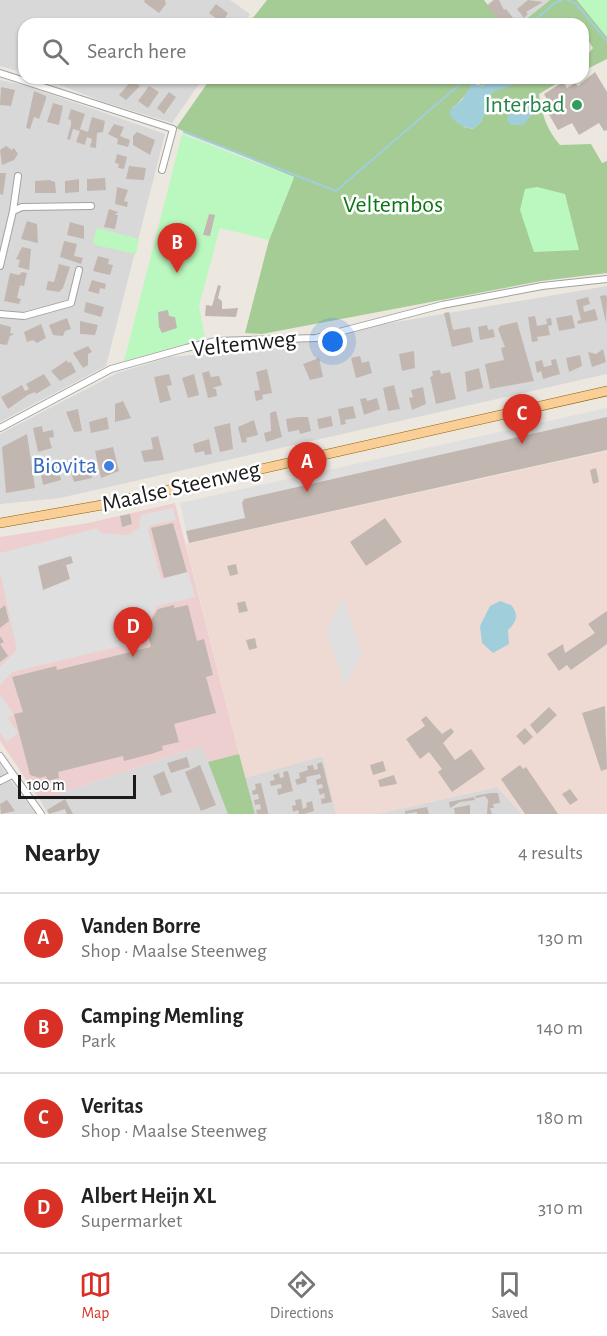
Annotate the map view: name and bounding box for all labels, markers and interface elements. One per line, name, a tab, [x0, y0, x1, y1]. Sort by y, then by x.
search box	[18, 18, 589, 84]
icon: search	[39, 35, 72, 68]
text: Search here	[87, 40, 186, 62]
place label: Interbad	[484, 93, 565, 117]
marker: Interbad	[570, 98, 584, 112]
park label: Veltembos	[343, 193, 443, 217]
pin: B	[158, 224, 196, 273]
street label: Veltemweg	[191, 327, 298, 361]
your location	[318, 327, 347, 356]
pin: C	[502, 394, 542, 444]
pin: A	[288, 442, 326, 492]
place label: Biovita	[32, 454, 97, 478]
street label: Maalse Steenweg	[99, 457, 263, 517]
marker: Biovita	[102, 459, 116, 473]
pin: D	[114, 608, 152, 657]
scale bar	[18, 772, 136, 800]
text: 100 m	[27, 777, 65, 793]
text: Nearby	[24, 840, 100, 866]
text: 4 results	[518, 843, 583, 863]
text: Vanden Borre	[81, 915, 201, 937]
text: A	[38, 928, 50, 948]
text: 130 m	[538, 928, 583, 948]
text: Shop · Maalse Steenweg	[81, 941, 267, 961]
text: Camping Memling	[81, 1005, 243, 1027]
text: B	[38, 1018, 49, 1038]
text: 140 m	[537, 1018, 583, 1038]
text: Park	[81, 1031, 116, 1051]
text: Veritas	[81, 1095, 143, 1117]
text: C	[38, 1108, 49, 1128]
text: 180 m	[537, 1108, 583, 1128]
text: Shop · Maalse Steenweg	[81, 1121, 267, 1141]
text: Albert Heijn XL	[81, 1185, 216, 1207]
text: D	[37, 1198, 50, 1218]
text: 310 m	[538, 1198, 583, 1218]
text: Supermarket	[81, 1211, 182, 1231]
tab: Map	[79, 1268, 112, 1323]
tab: Directions	[270, 1268, 334, 1323]
tab: Saved	[491, 1268, 528, 1323]

